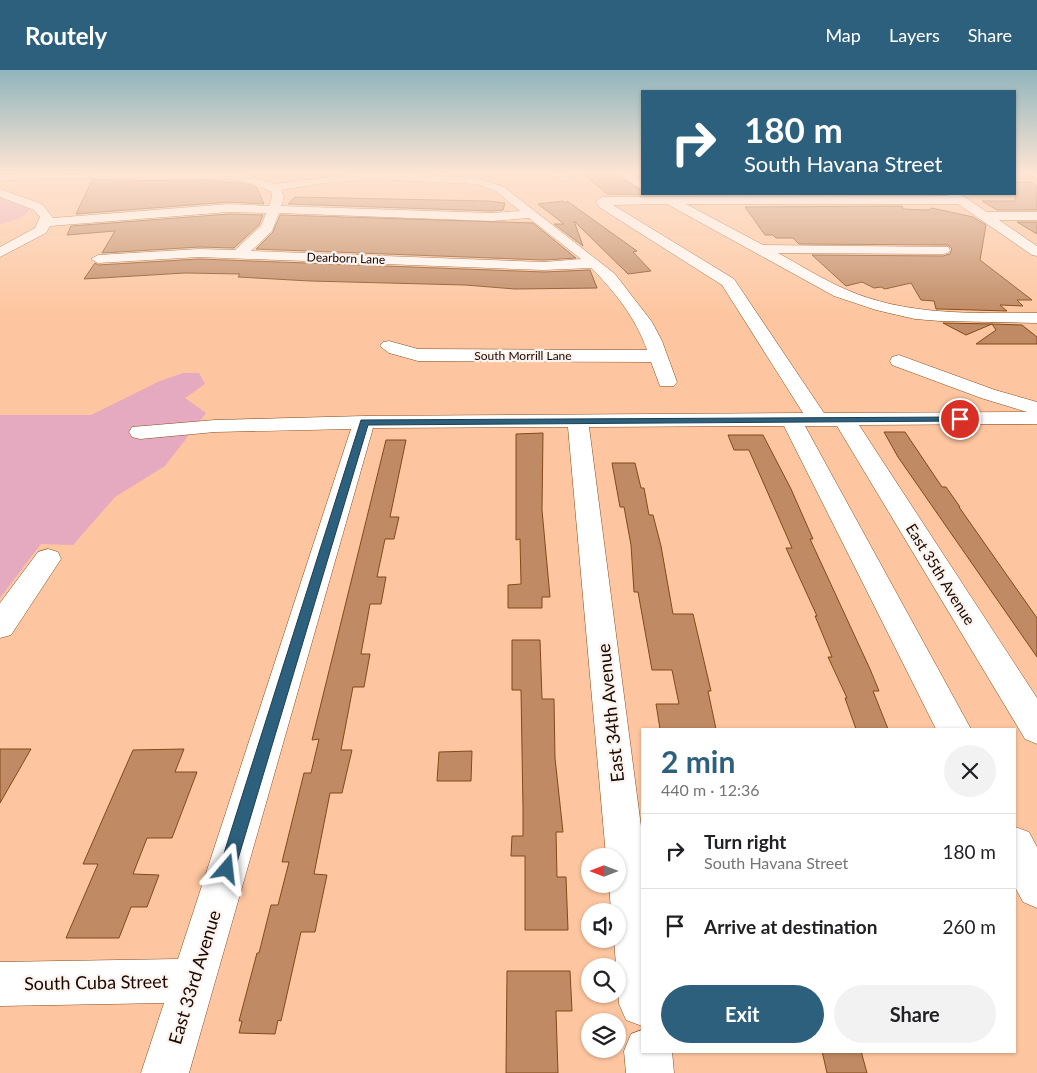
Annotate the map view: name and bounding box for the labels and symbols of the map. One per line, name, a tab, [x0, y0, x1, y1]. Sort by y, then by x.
street label: Dearborn Lane	[306, 249, 386, 267]
street label: South Morrill Lane	[474, 348, 572, 363]
pin	[939, 398, 981, 440]
street label: East 35th Avenue	[903, 520, 979, 628]
street label: East 34th Avenue	[592, 643, 628, 783]
position arrow	[200, 842, 252, 894]
north arrow	[581, 848, 626, 892]
street label: East 33rd Avenue	[163, 907, 225, 1047]
street label: South Cuba Street	[24, 970, 169, 994]

